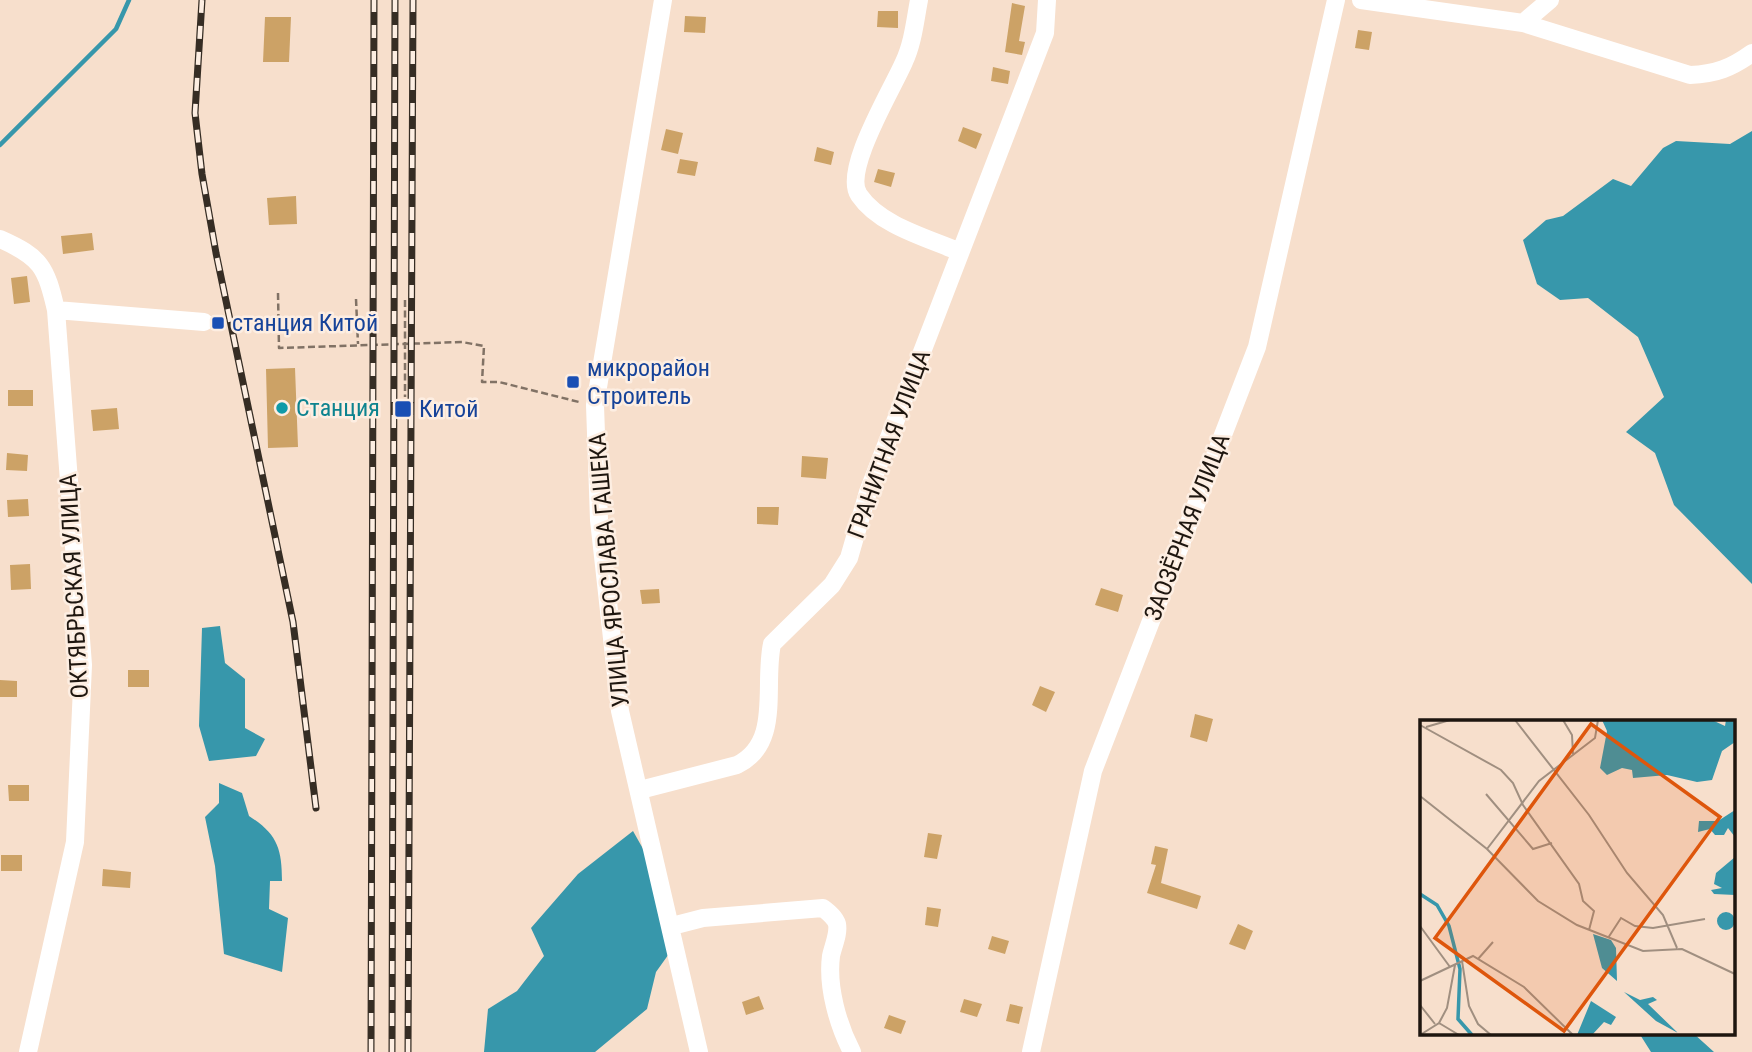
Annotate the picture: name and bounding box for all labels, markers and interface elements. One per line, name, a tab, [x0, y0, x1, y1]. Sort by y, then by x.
place label: станция Китой	[232, 309, 378, 337]
marker: станция Китой	[210, 315, 226, 331]
street label: ГРАНИТНАЯ УЛИЦА	[842, 346, 936, 542]
place label: микрорайон Строитель	[587, 354, 710, 410]
marker: микрорайон Строитель	[565, 374, 581, 390]
place label: Станция	[296, 394, 380, 422]
place label: Китой	[419, 395, 478, 423]
marker: Китой	[393, 399, 413, 419]
marker: Станция	[274, 400, 290, 416]
street label: ЗАОЗЁРНАЯ УЛИЦА	[1139, 430, 1236, 624]
street label: УЛИЦА ЯРОСЛАВА ГАШЕКА	[583, 432, 635, 708]
street label: ОКТЯБРЬСКАЯ УЛИЦА	[54, 473, 94, 699]
inset map	[1420, 720, 1734, 1034]

